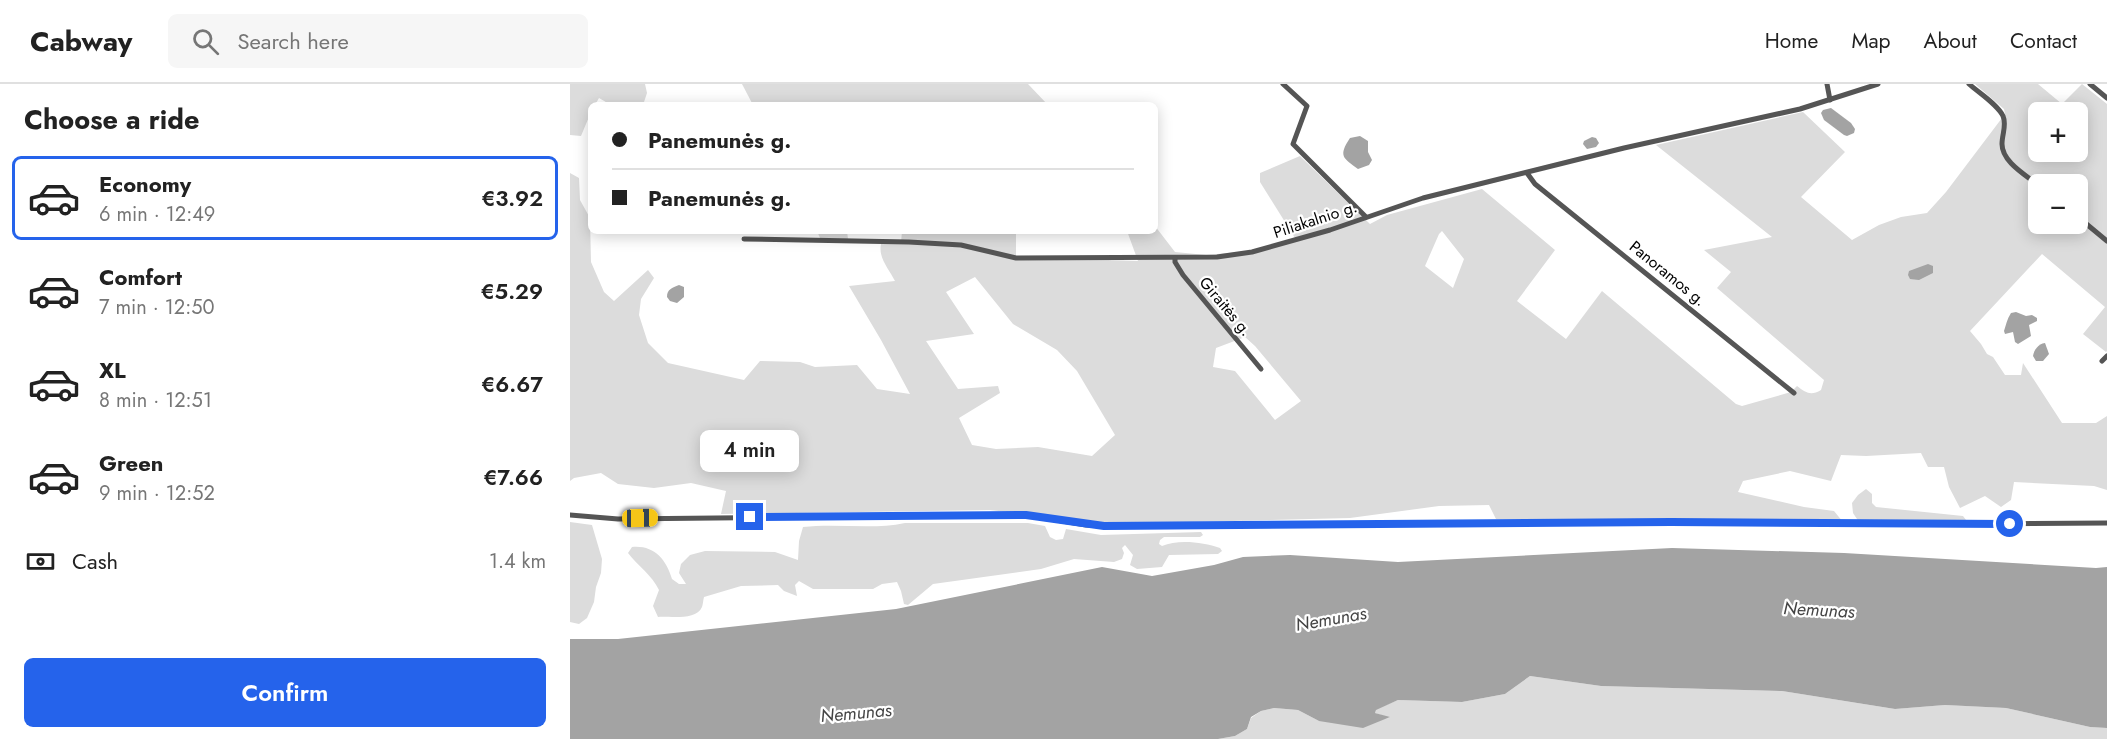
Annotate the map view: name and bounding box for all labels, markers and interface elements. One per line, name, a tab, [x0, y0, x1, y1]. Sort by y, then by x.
search box	[168, 14, 588, 68]
text: Cabway	[30, 21, 132, 62]
icon: search	[189, 25, 222, 58]
text: Search here	[237, 25, 349, 57]
text: Home	[1765, 26, 1818, 56]
text: Map	[1851, 26, 1891, 56]
text: About	[1924, 26, 1977, 56]
text: Contact	[2010, 26, 2077, 56]
text: Choose a ride	[24, 100, 199, 139]
map controls	[2028, 102, 2088, 234]
button: +	[2028, 102, 2088, 162]
text: Panemunės g.	[648, 124, 791, 156]
text: Economy	[99, 168, 191, 200]
icon: car	[27, 171, 81, 225]
button: −	[2028, 174, 2088, 234]
text: €3.92	[481, 182, 543, 214]
text: Panemunės g.	[648, 182, 791, 214]
street label: Piliakalnio g.	[1270, 195, 1360, 244]
text: 6 min · 12:49	[99, 200, 215, 229]
street label: Panoramos g.	[1624, 235, 1711, 311]
text: Comfort	[99, 261, 182, 293]
icon: car	[27, 264, 81, 318]
street label: Giraitės g.	[1194, 272, 1257, 341]
text: €5.29	[481, 275, 543, 307]
text: 7 min · 12:50	[99, 293, 214, 322]
text: XL	[99, 354, 126, 386]
icon: car	[27, 357, 81, 411]
text: €6.67	[481, 368, 543, 400]
text: 8 min · 12:51	[99, 386, 212, 415]
callout: 4 min	[700, 430, 800, 472]
text: 4 min	[724, 436, 776, 465]
text: Green	[99, 447, 163, 479]
icon: car	[27, 450, 81, 504]
text: €7.66	[483, 461, 543, 493]
text: 9 min · 12:52	[99, 479, 215, 508]
route end	[736, 503, 763, 530]
car	[622, 509, 658, 527]
route start	[1996, 510, 2023, 537]
icon: cash	[24, 545, 57, 578]
text: Cash	[72, 545, 118, 577]
text: 1.4 km	[489, 547, 546, 576]
water label: Nemunas	[1783, 595, 1856, 625]
water label: Nemunas	[1294, 600, 1369, 638]
button: Confirm	[24, 658, 546, 727]
water label: Nemunas	[819, 697, 894, 729]

